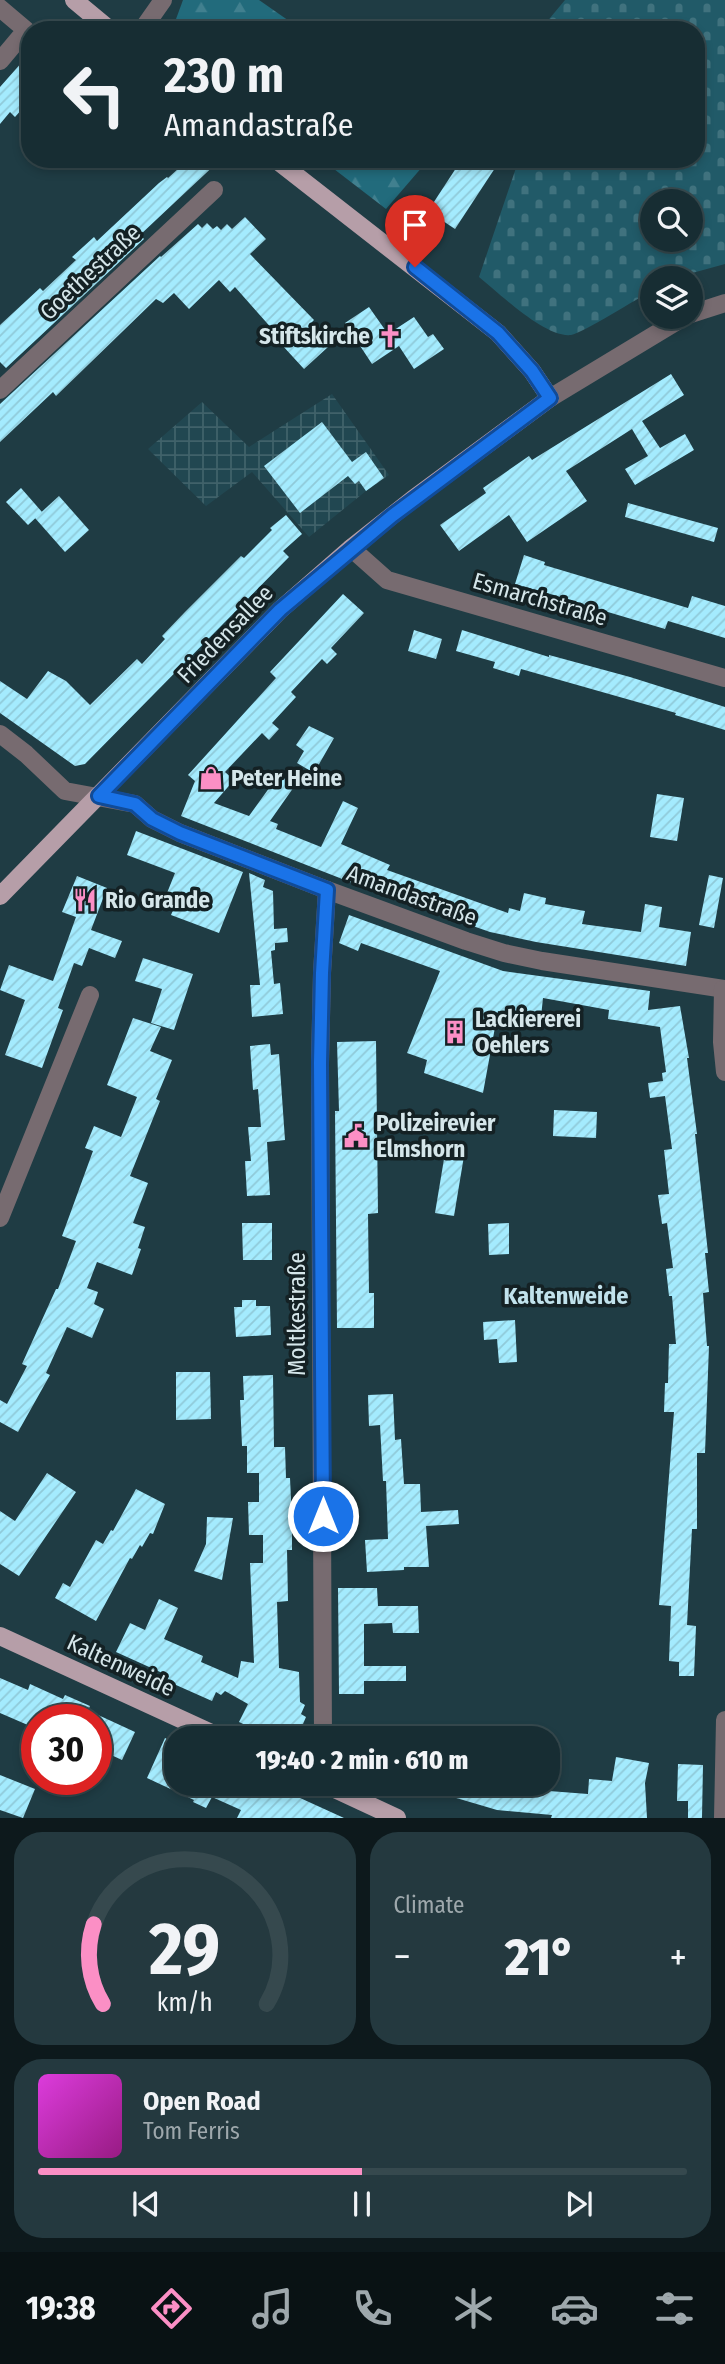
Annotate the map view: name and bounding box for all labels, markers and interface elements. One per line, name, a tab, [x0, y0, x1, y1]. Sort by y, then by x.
text: 230 m	[164, 46, 284, 105]
icon: left	[49, 49, 140, 140]
text: Amandastraße	[164, 106, 354, 144]
map controls	[640, 189, 703, 329]
button: search	[640, 189, 703, 252]
pin	[385, 195, 445, 267]
icon: arrive	[396, 206, 434, 244]
street label: Goethestraße	[34, 218, 146, 326]
button: layers	[640, 266, 703, 329]
place label: Stiftskirche	[259, 322, 370, 350]
church icon: Stiftskirche	[376, 322, 404, 350]
street label: Esmarchstraße	[470, 566, 610, 632]
street label: Friedensallee	[171, 579, 279, 689]
shop icon: Peter Heine	[197, 764, 225, 792]
place label: Peter Heine	[231, 764, 343, 792]
street label: Amandastraße	[343, 859, 481, 931]
restaurant icon: Rio Grande	[71, 886, 99, 914]
place label: Rio Grande	[105, 886, 210, 914]
place label: Lackiererei Oehlers	[475, 1005, 581, 1059]
building icon: Lackiererei Oehlers	[441, 1018, 469, 1046]
place label: Polizeirevier Elmshorn	[376, 1109, 496, 1163]
public building icon: Polizeirevier Elmshorn	[342, 1122, 370, 1150]
street label: Moltkestraße	[283, 1252, 311, 1376]
district label: Kaltenweide	[504, 1282, 628, 1310]
position arrow	[286, 1479, 360, 1553]
street label: Kaltenweide	[63, 1628, 179, 1702]
speed limit sign: 30	[21, 1704, 112, 1795]
text: 19:40 · 2 min · 610 m	[256, 1745, 468, 1776]
text: Climate	[394, 1891, 464, 1919]
text: 29	[148, 1907, 220, 1994]
text: 21°	[505, 1926, 575, 1989]
text: −	[394, 1934, 411, 1980]
text: +	[670, 1934, 687, 1980]
text: km/h	[157, 1988, 213, 2018]
text: Open Road	[143, 2086, 261, 2117]
text: Tom Ferris	[143, 2117, 240, 2145]
icon: previous	[127, 2185, 165, 2223]
icon: pause	[343, 2185, 381, 2223]
icon: next	[560, 2185, 598, 2223]
icon: directions	[147, 2284, 196, 2333]
icon: music	[248, 2284, 297, 2333]
icon: phone	[348, 2284, 397, 2333]
icon: climate	[449, 2284, 498, 2333]
icon: car	[550, 2284, 599, 2333]
icon: filters	[650, 2284, 699, 2333]
text: 19:38	[26, 2289, 96, 2327]

